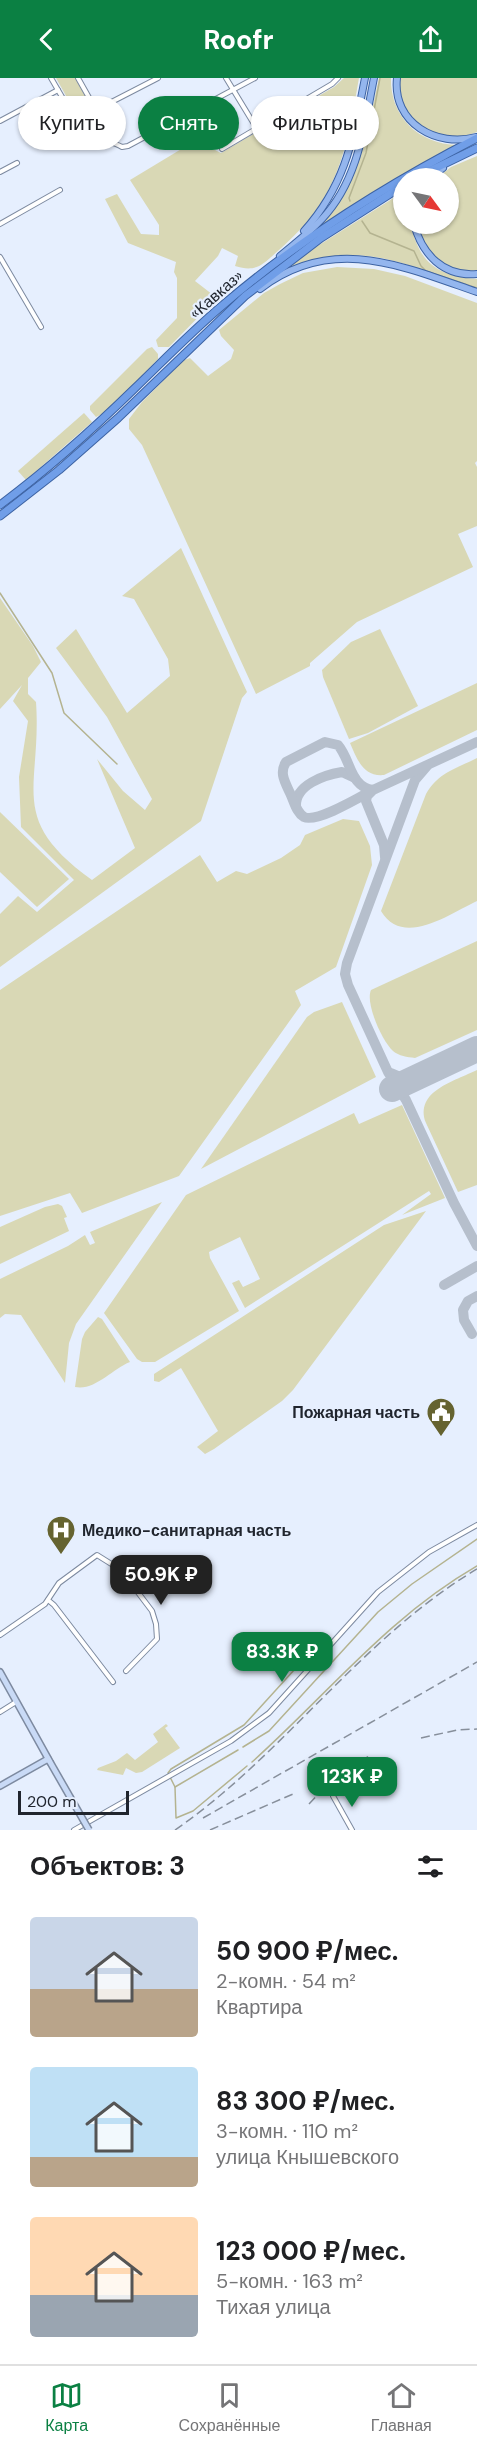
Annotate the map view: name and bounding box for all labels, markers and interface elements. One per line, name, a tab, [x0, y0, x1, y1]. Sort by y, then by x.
text: Roofr	[203, 22, 274, 57]
icon: back	[30, 23, 63, 56]
icon: share	[414, 23, 447, 56]
chip: Купить	[18, 96, 126, 150]
chip: Снять	[138, 96, 239, 150]
chip: Фильтры	[251, 96, 379, 150]
north arrow	[393, 168, 459, 234]
map controls	[393, 168, 459, 234]
street label: «Кавказ»	[185, 265, 248, 323]
public building icon: Пожарная часть	[425, 1396, 457, 1438]
place label: Пожарная часть	[292, 1402, 420, 1423]
hospital icon: Медико-санитарная часть	[45, 1514, 77, 1556]
place label: Медико-санитарная часть	[82, 1520, 292, 1541]
pin: 50.9K ₽	[106, 1555, 216, 1606]
text: 50.9K ₽	[124, 1561, 198, 1587]
pin: 83.3K ₽	[227, 1632, 337, 1683]
text: 83.3K ₽	[246, 1638, 318, 1664]
pin: 123K ₽	[303, 1757, 401, 1808]
text: 123K ₽	[321, 1763, 383, 1789]
scale bar	[18, 1788, 129, 1816]
text: 200 m	[27, 1791, 76, 1812]
text: Объектов: 3	[30, 1849, 185, 1883]
icon: filters	[414, 1850, 447, 1883]
text: 50 900 ₽/мес.	[216, 1934, 398, 1968]
icon: home	[78, 1941, 150, 2013]
text: 2-комн. · 54 m²	[216, 1968, 356, 1994]
text: Квартира	[216, 1994, 302, 2020]
text: 83 300 ₽/мес.	[216, 2084, 395, 2118]
icon: home	[78, 2091, 150, 2163]
text: 3-комн. · 110 m²	[216, 2118, 358, 2144]
text: улица Кнышевского	[216, 2144, 399, 2170]
text: 123 000 ₽/мес.	[216, 2234, 406, 2268]
icon: home	[78, 2241, 150, 2313]
text: 5-комн. · 163 m²	[216, 2268, 363, 2294]
text: Тихая улица	[216, 2294, 331, 2320]
tab: Карта	[45, 2379, 88, 2436]
tab: Сохранённые	[179, 2379, 280, 2436]
tab: Главная	[371, 2379, 432, 2436]

